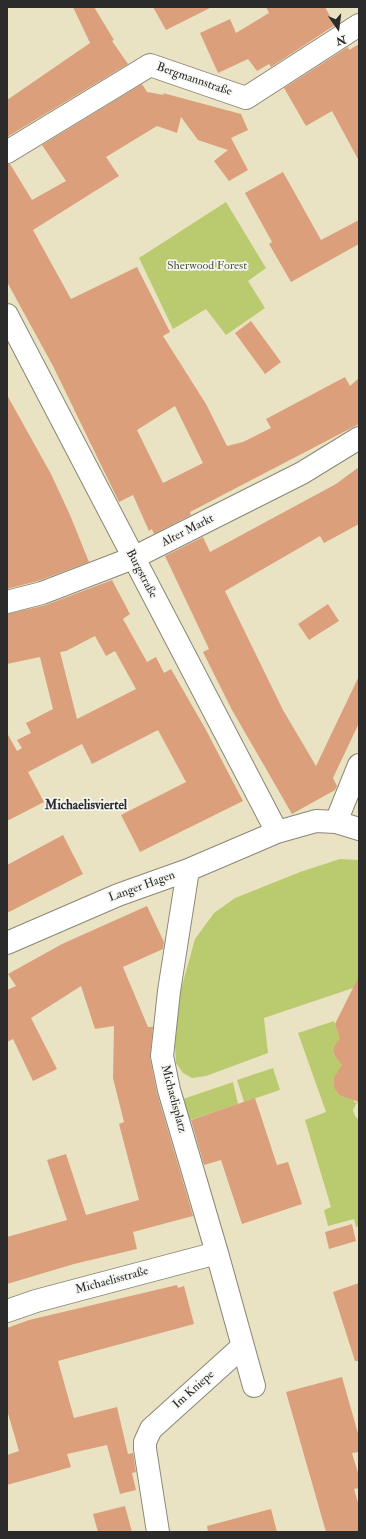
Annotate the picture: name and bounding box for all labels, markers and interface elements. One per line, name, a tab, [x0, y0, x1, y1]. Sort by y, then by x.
north arrow	[318, 8, 358, 48]
text: N	[335, 33, 347, 48]
street label: Bergmannstraße	[154, 60, 234, 100]
park label: Sherwood Forest	[167, 259, 247, 273]
street label: Alter Markt	[159, 512, 217, 550]
street label: Burgstraße	[122, 547, 160, 601]
district label: Michaelisviertel	[45, 798, 127, 814]
street label: Langer Hagen	[107, 868, 177, 906]
street label: Michaelisplatz	[157, 1063, 189, 1135]
street label: Michaelisstraße	[74, 1264, 150, 1298]
street label: Im Kniepe	[170, 1368, 218, 1412]

